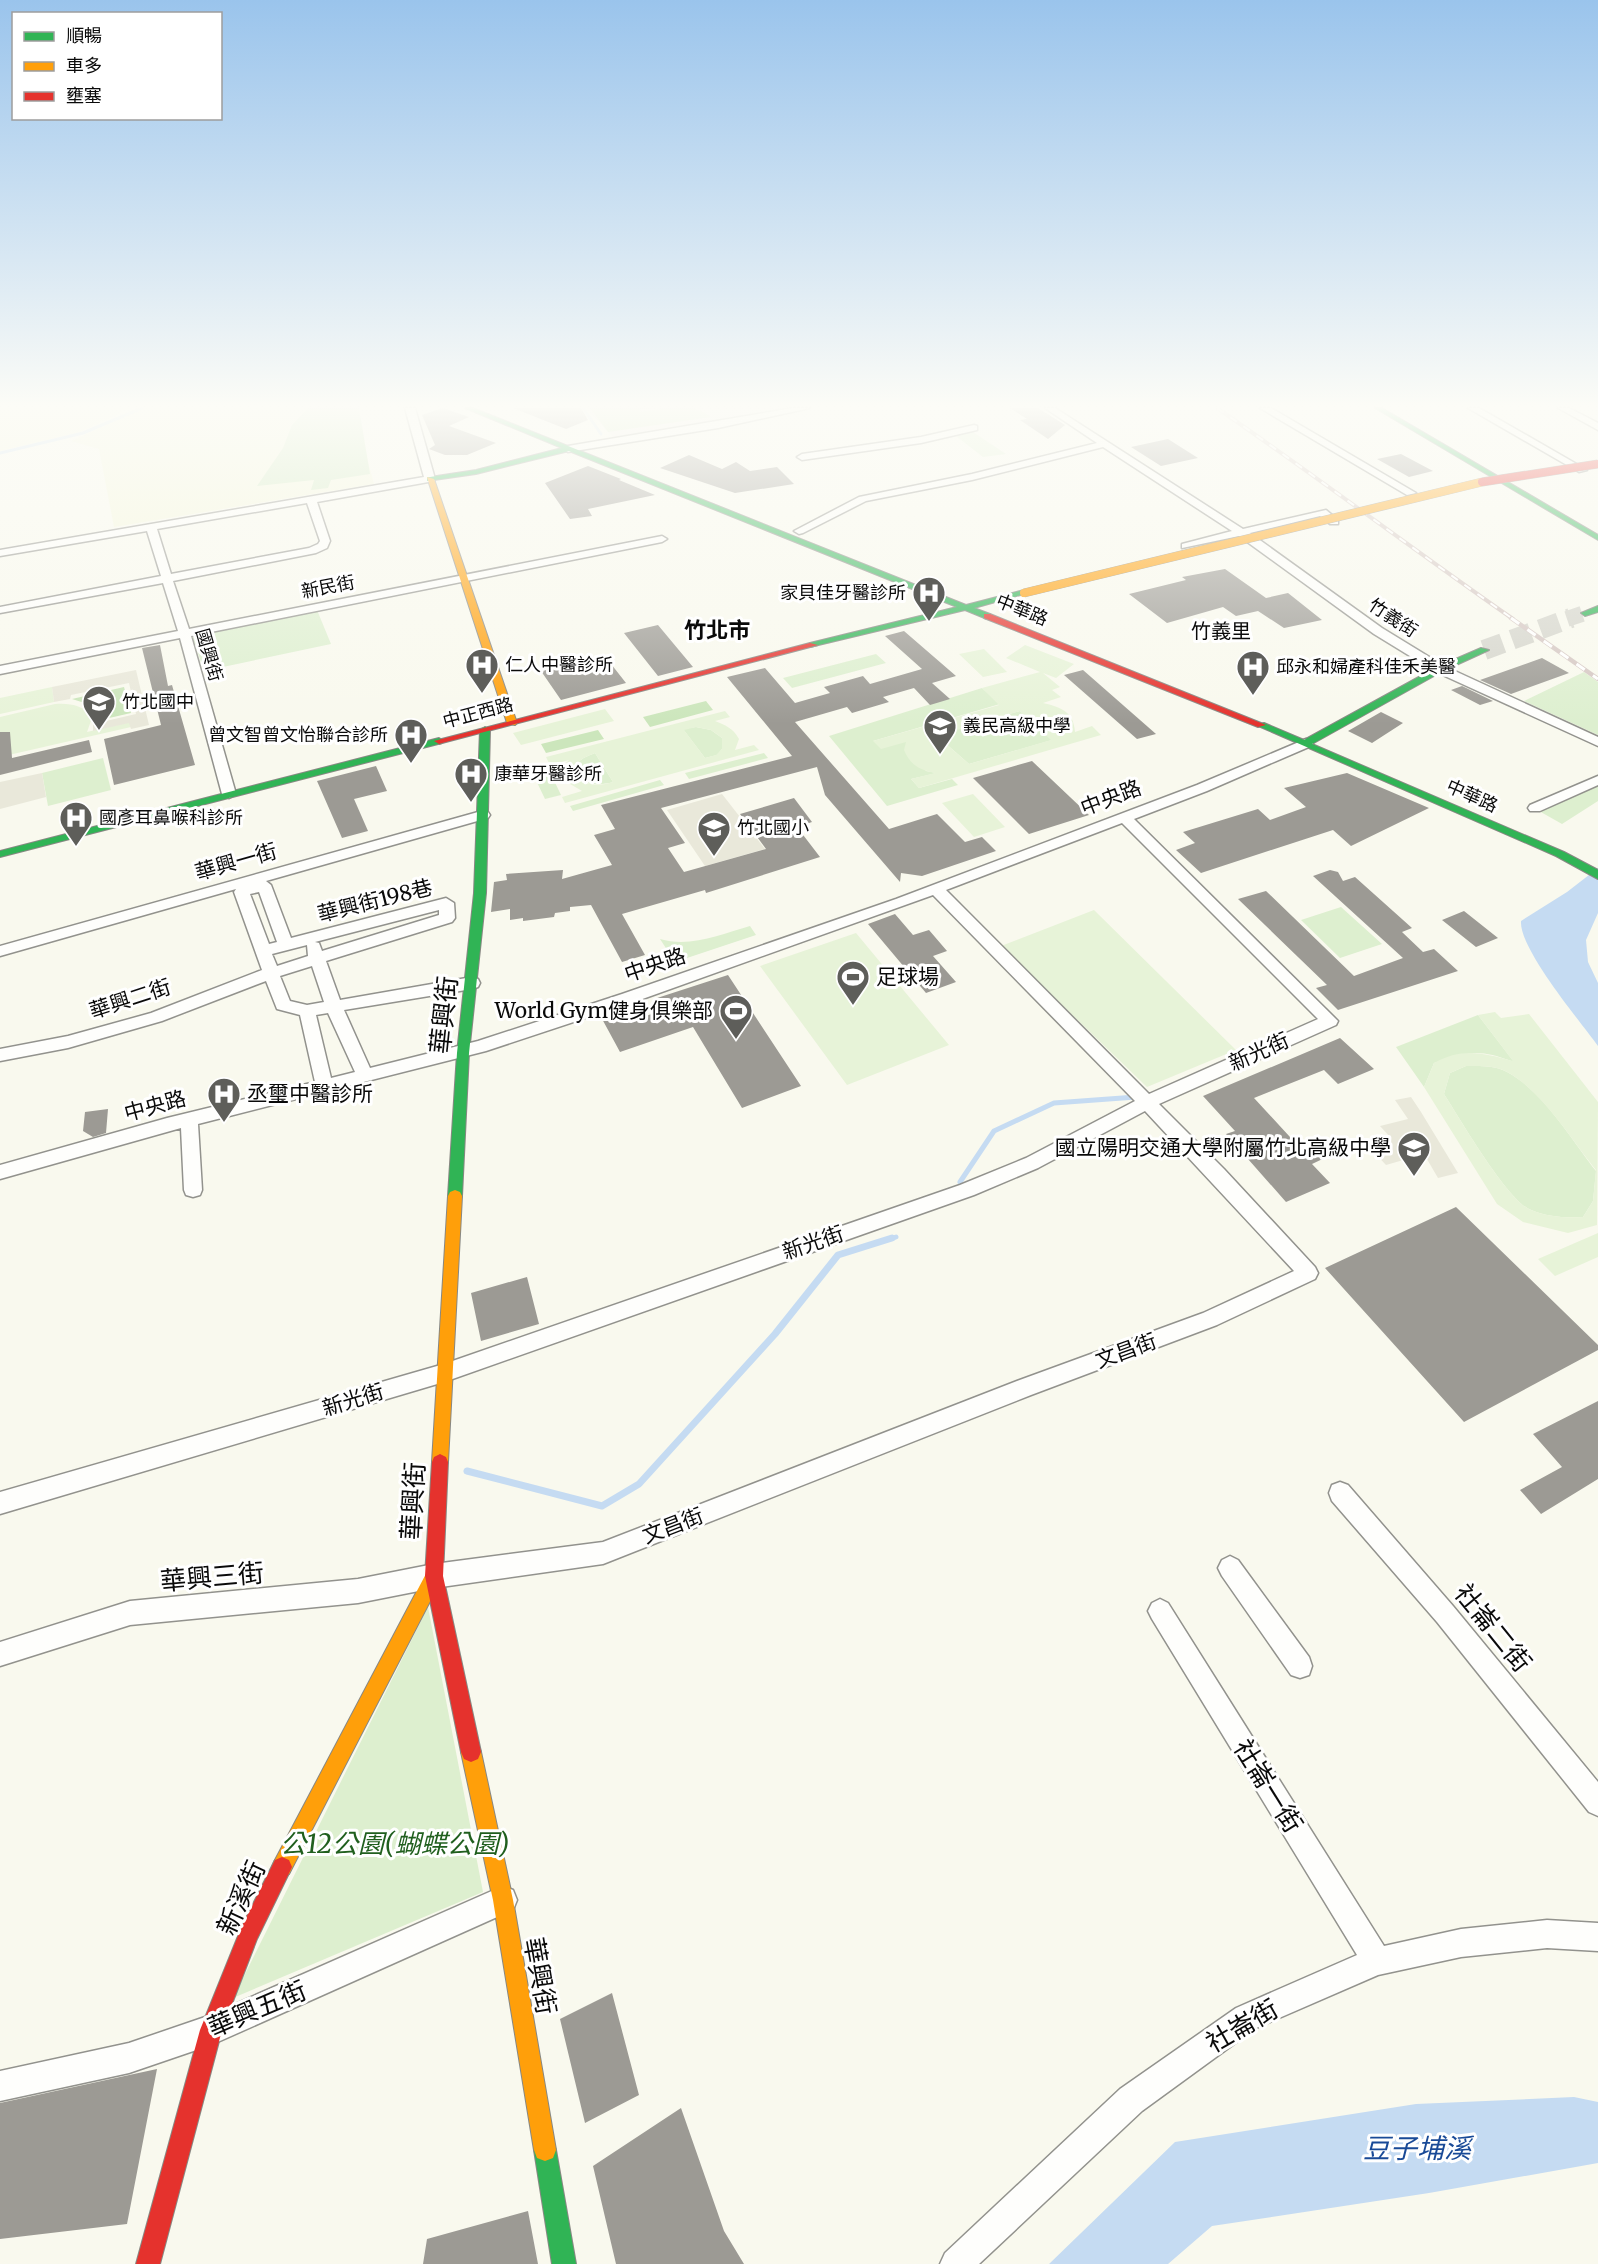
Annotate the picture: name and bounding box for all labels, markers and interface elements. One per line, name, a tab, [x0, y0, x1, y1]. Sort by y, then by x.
legend	[12, 12, 222, 120]
text: 順暢	[66, 24, 102, 47]
text: 車多	[66, 54, 102, 77]
text: 壅塞	[66, 84, 102, 107]
street label: 新民街	[299, 570, 357, 603]
hospital icon: 家貝佳牙醫診所	[911, 575, 947, 622]
place label: 家貝佳牙醫診所	[780, 581, 906, 604]
street label: 中華路	[993, 589, 1052, 630]
street label: 竹義街	[1364, 593, 1422, 642]
district label: 竹北市	[684, 616, 750, 644]
district label: 竹義里	[1191, 618, 1251, 643]
street label: 國興街	[191, 626, 228, 684]
hospital icon: 仁人中醫診所	[464, 647, 500, 694]
hospital icon: 邱永和婦產科佳禾美醫	[1235, 649, 1271, 696]
place label: 仁人中醫診所	[505, 653, 613, 676]
place label: 邱永和婦產科佳禾美醫	[1276, 655, 1456, 678]
school or university icon: 竹北國中	[81, 684, 117, 731]
place label: 竹北國中	[122, 690, 194, 713]
street label: 中正西路	[440, 692, 516, 733]
school or university icon: 義民高級中學	[922, 708, 958, 755]
place label: 義民高級中學	[963, 714, 1071, 737]
hospital icon: 曾文智曾文怡聯合診所	[393, 717, 429, 764]
place label: 曾文智曾文怡聯合診所	[208, 723, 388, 746]
hospital icon: 康華牙醫診所	[453, 756, 489, 803]
place label: 康華牙醫診所	[494, 762, 602, 785]
street label: 中央路	[1077, 774, 1145, 821]
street label: 中華路	[1443, 774, 1502, 817]
hospital icon: 國彥耳鼻喉科診所	[58, 800, 94, 847]
place label: 國彥耳鼻喉科診所	[99, 806, 243, 829]
school or university icon: 竹北國小	[696, 810, 732, 857]
place label: 竹北國小	[737, 816, 809, 839]
street label: 華興一街	[192, 837, 280, 886]
street label: 華興街198巷	[315, 873, 435, 928]
street label: 中央路	[621, 942, 689, 988]
sports icon: 足球場	[835, 959, 871, 1006]
place label: 足球場	[876, 963, 939, 990]
street label: 華興二街	[86, 973, 174, 1024]
street label: 華興街	[423, 974, 464, 1055]
sports icon: World Gym健身俱樂部	[718, 993, 754, 1040]
place label: World Gym健身俱樂部	[494, 997, 713, 1024]
street label: 新光街	[1225, 1026, 1293, 1077]
hospital icon: 丞璽中醫診所	[206, 1076, 242, 1123]
place label: 丞璽中醫診所	[247, 1080, 373, 1107]
street label: 中央路	[121, 1084, 189, 1127]
school or university icon: 國立陽明交通大學附屬竹北高級中學	[1396, 1130, 1432, 1177]
place label: 國立陽明交通大學附屬竹北高級中學	[1055, 1134, 1391, 1161]
street label: 新光街	[779, 1220, 847, 1266]
street label: 文昌街	[1092, 1327, 1160, 1374]
street label: 新光街	[319, 1377, 387, 1422]
street label: 華興街	[394, 1461, 431, 1541]
street label: 文昌街	[639, 1502, 707, 1549]
street label: 華興三街	[159, 1556, 265, 1597]
street label: 社崙二街	[1448, 1577, 1539, 1678]
street label: 社崙一街	[1227, 1733, 1310, 1839]
park label: 公12公園(蝴蝶公園)	[280, 1827, 510, 1860]
street label: 新溪街	[209, 1855, 272, 1940]
street label: 華興街	[517, 1935, 564, 2017]
street label: 華興五街	[202, 1973, 311, 2044]
street label: 社崙街	[1200, 1992, 1284, 2059]
water label: 豆子埔溪	[1363, 2131, 1475, 2165]

